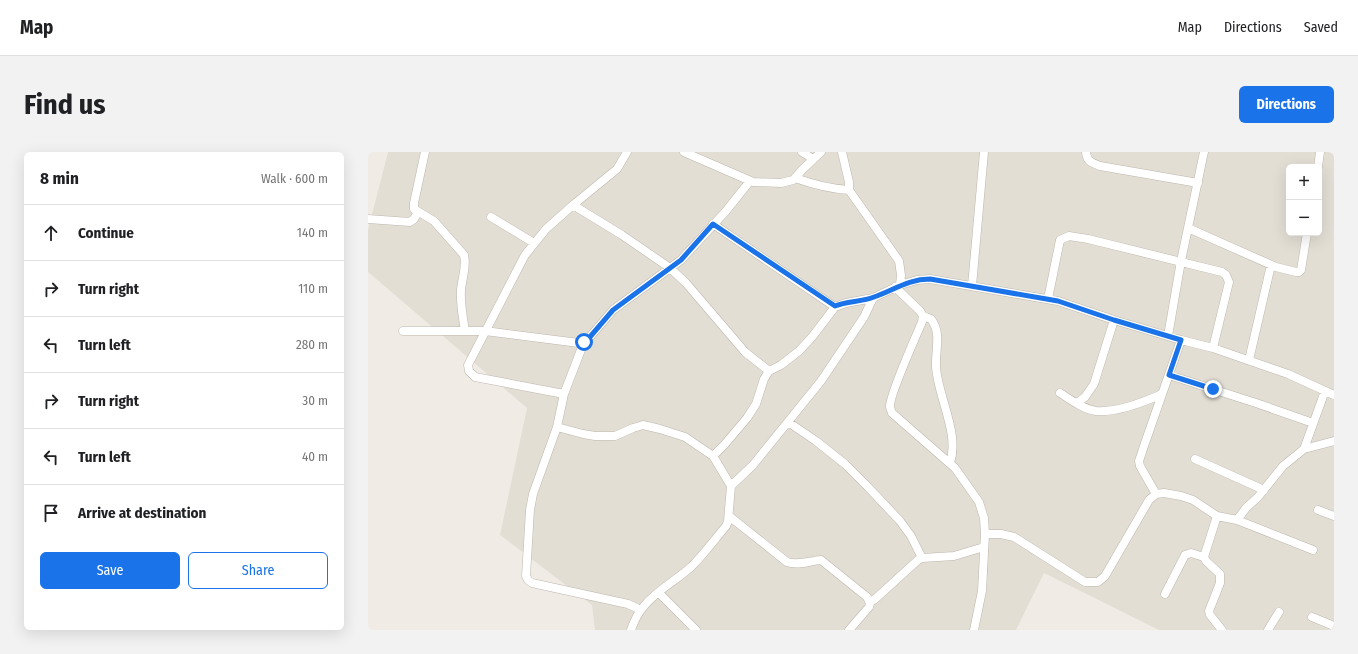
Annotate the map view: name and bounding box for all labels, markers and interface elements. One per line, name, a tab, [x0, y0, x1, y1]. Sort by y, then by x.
text: Map	[20, 16, 53, 39]
text: Map	[1178, 19, 1202, 36]
text: Directions	[1224, 19, 1282, 36]
text: Saved	[1304, 19, 1338, 36]
button: Directions	[1239, 86, 1334, 123]
text: Find us	[24, 88, 106, 121]
map controls	[1286, 164, 1322, 236]
button: +	[1286, 164, 1322, 200]
text: 8 min	[40, 168, 79, 189]
text: Walk · 600 m	[261, 171, 328, 186]
button: −	[1286, 200, 1322, 236]
icon: ahead	[40, 222, 62, 244]
text: Continue	[78, 224, 134, 242]
text: 140 m	[297, 225, 328, 240]
icon: right	[40, 278, 62, 300]
text: Turn right	[78, 280, 139, 298]
text: 110 m	[298, 281, 328, 296]
route start	[575, 333, 593, 351]
icon: left	[40, 334, 62, 356]
text: Turn left	[78, 336, 131, 354]
text: 280 m	[296, 337, 328, 352]
route end	[1204, 380, 1222, 398]
icon: right	[40, 390, 62, 412]
text: Turn right	[78, 392, 139, 410]
text: 30 m	[302, 393, 328, 408]
icon: left	[40, 446, 62, 468]
text: Turn left	[78, 448, 131, 466]
text: 40 m	[302, 449, 328, 464]
icon: arrive	[40, 502, 62, 524]
text: Arrive at destination	[78, 504, 206, 522]
button: Save	[40, 552, 180, 589]
button: Share	[188, 552, 328, 589]

